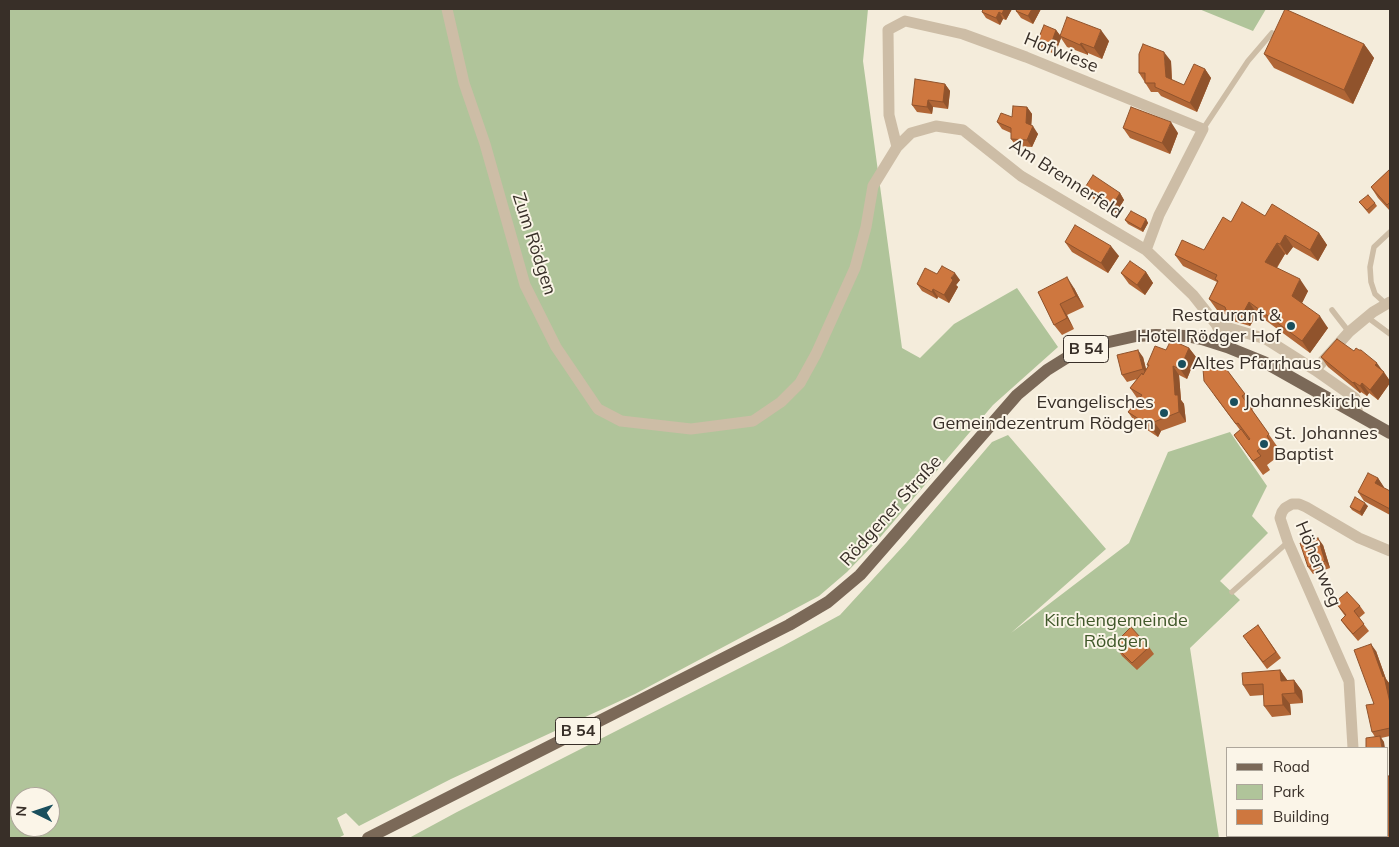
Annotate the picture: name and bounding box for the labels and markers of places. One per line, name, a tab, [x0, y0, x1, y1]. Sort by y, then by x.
place label: Restaurant & Hotel Rödger Hof	[1137, 305, 1281, 348]
marker: Restaurant & Hotel Rödger Hof	[1285, 320, 1297, 332]
place label: Altes Pfarrhaus	[1192, 353, 1321, 375]
marker: Altes Pfarrhaus	[1176, 358, 1188, 370]
place label: Johanneskirche	[1244, 391, 1371, 413]
place label: Evangelisches Gemeindezentrum Rödgen	[932, 392, 1154, 434]
marker: Johanneskirche	[1228, 396, 1240, 408]
marker: Evangelisches Gemeindezentrum Rödgen	[1158, 407, 1170, 419]
place label: St. Johannes Baptist	[1274, 423, 1378, 466]
marker: St. Johannes Baptist	[1258, 438, 1270, 450]

